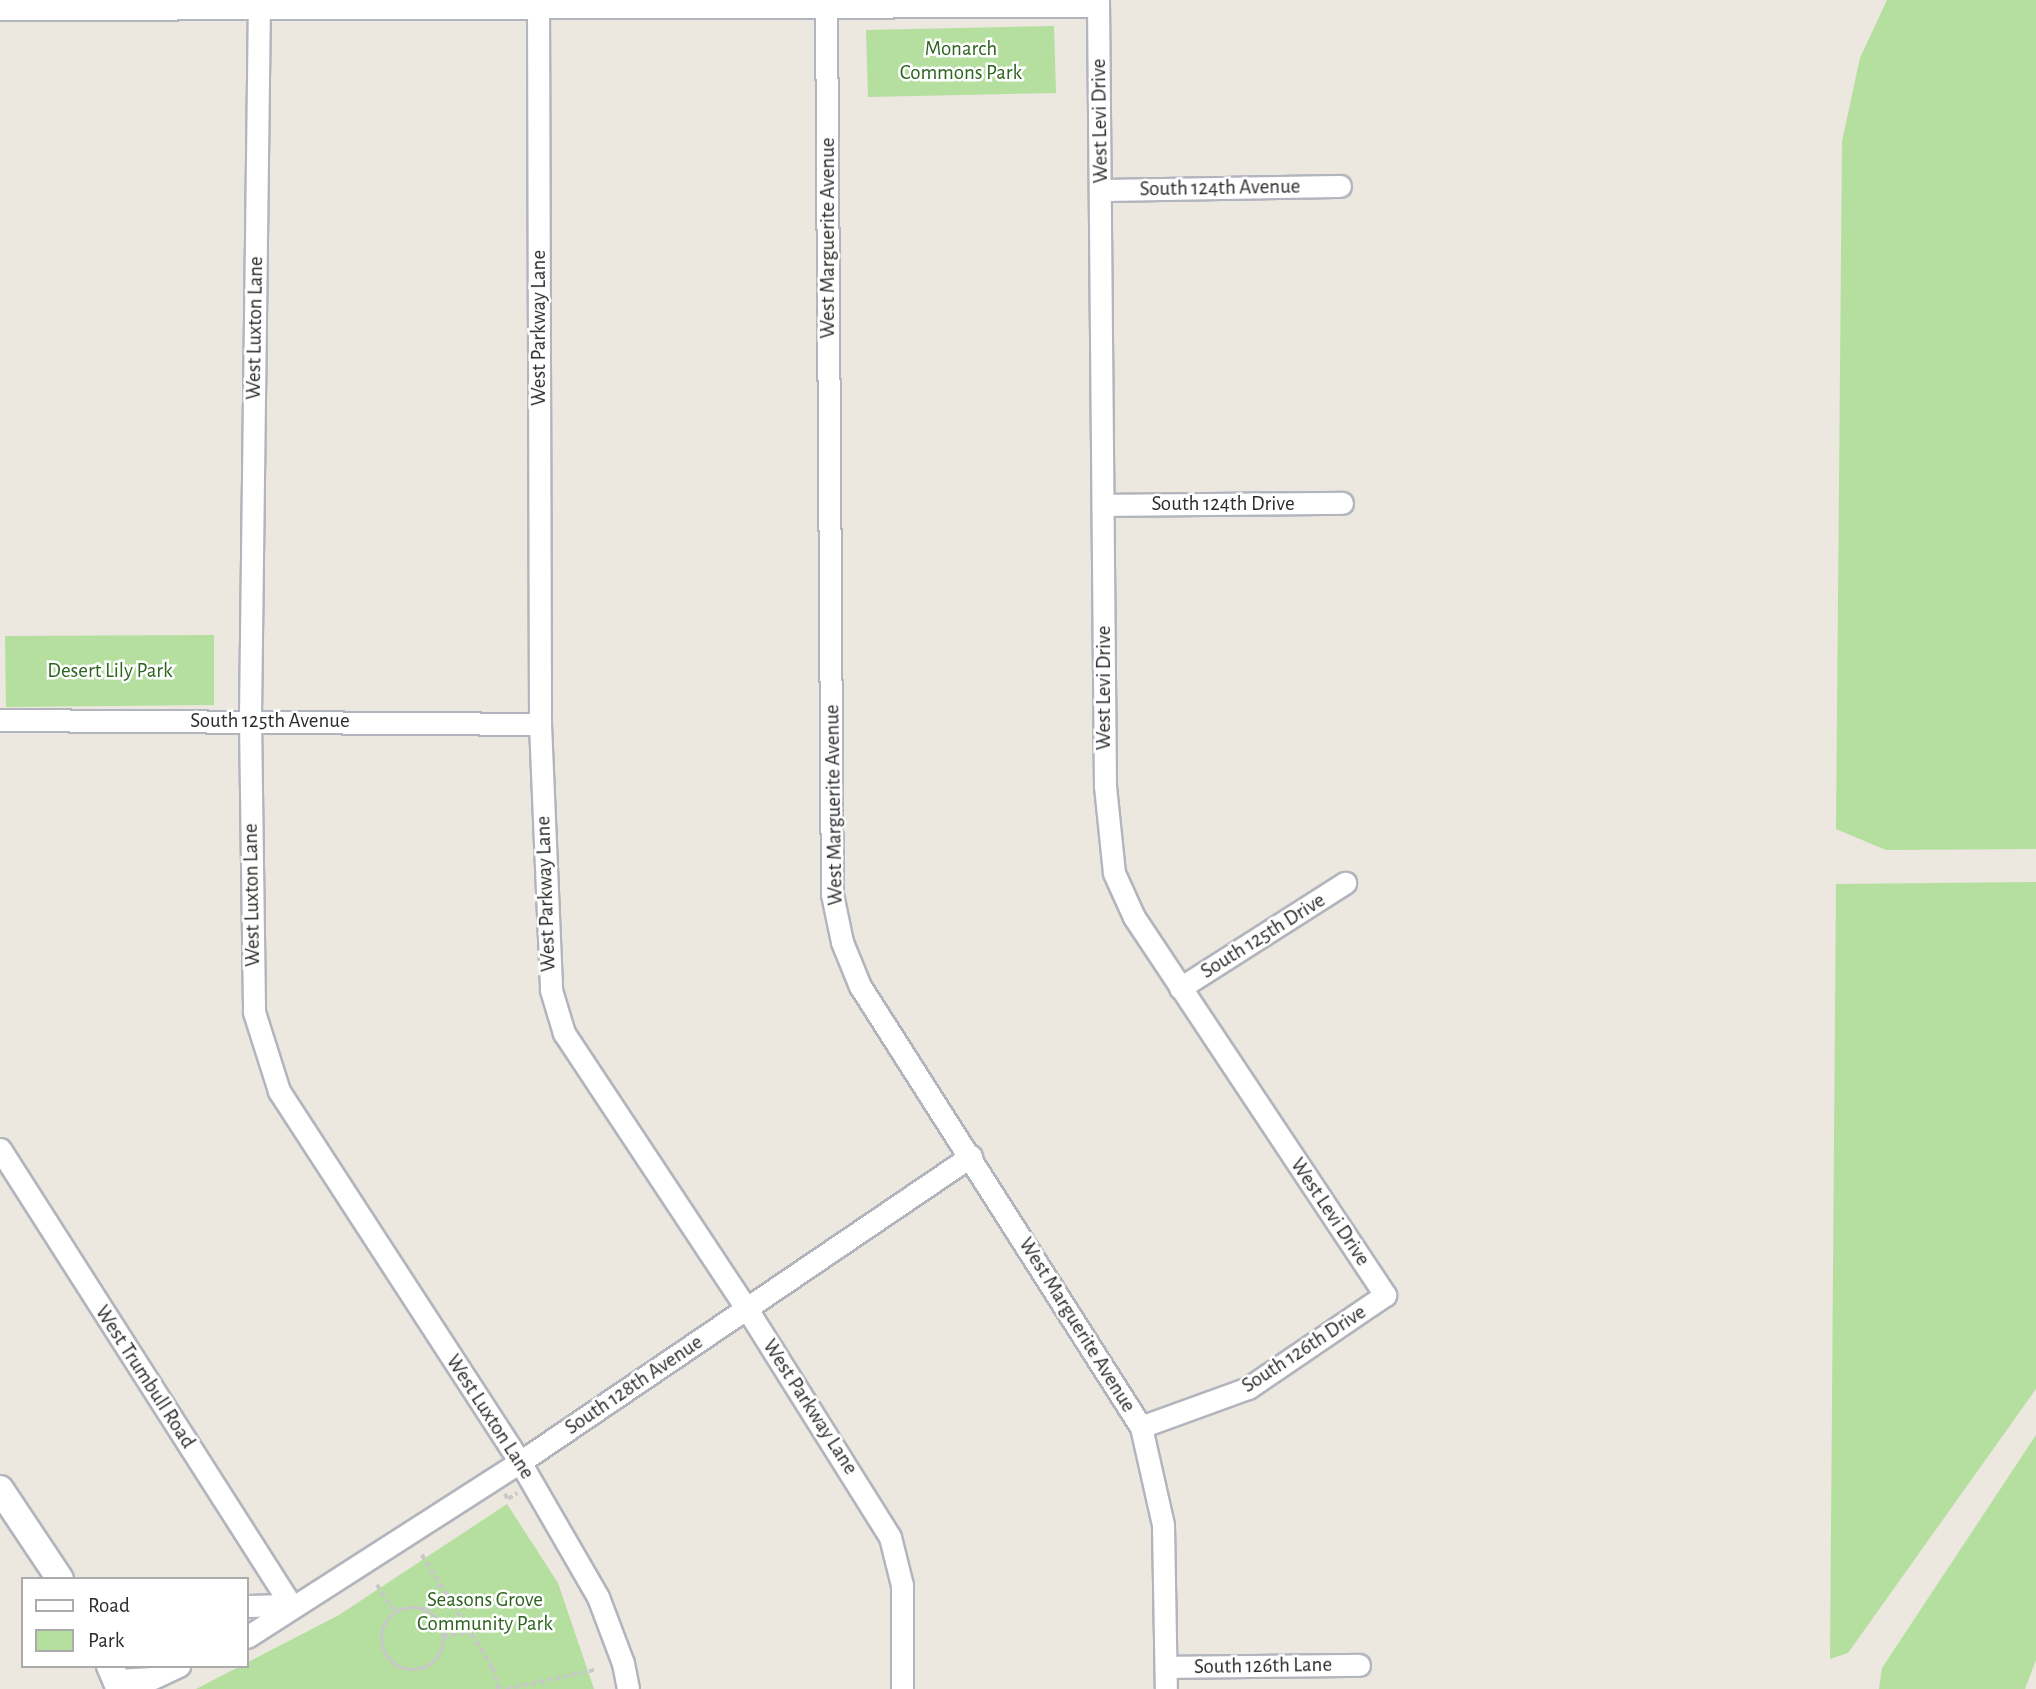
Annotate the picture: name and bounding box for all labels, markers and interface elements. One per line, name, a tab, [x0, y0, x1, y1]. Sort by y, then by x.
park label: Monarch Commons Park	[900, 36, 1022, 86]
street label: West Levi Drive	[1086, 58, 1114, 184]
street label: West Marguerite Avenue	[815, 137, 841, 339]
street label: South 124th Avenue	[1139, 174, 1301, 202]
street label: West Parkway Lane	[526, 250, 552, 406]
street label: West Luxton Lane	[241, 256, 269, 400]
street label: South 124th Drive	[1151, 491, 1295, 517]
street label: West Levi Drive	[1091, 626, 1117, 750]
park label: Desert Lily Park	[47, 658, 173, 684]
street label: West Marguerite Avenue	[820, 704, 848, 906]
street label: South 125th Avenue	[190, 708, 350, 734]
street label: West Parkway Lane	[531, 816, 561, 972]
street label: West Luxton Lane	[238, 823, 266, 967]
street label: South 125th Drive	[1196, 888, 1330, 984]
street label: West Levi Drive	[1285, 1153, 1375, 1271]
street label: West Marguerite Avenue	[1013, 1233, 1141, 1417]
street label: South 126th Drive	[1237, 1299, 1371, 1399]
street label: West Trumbull Road	[89, 1301, 201, 1453]
street label: South 128th Avenue	[560, 1330, 708, 1440]
street label: West Parkway Lane	[757, 1335, 863, 1479]
street label: West Luxton Lane	[440, 1350, 540, 1484]
legend	[21, 1577, 248, 1668]
park label: Seasons Grove Community Park	[417, 1587, 553, 1637]
text: Road	[88, 1595, 130, 1616]
text: Park	[88, 1630, 124, 1651]
street label: South 126th Lane	[1194, 1652, 1332, 1680]

